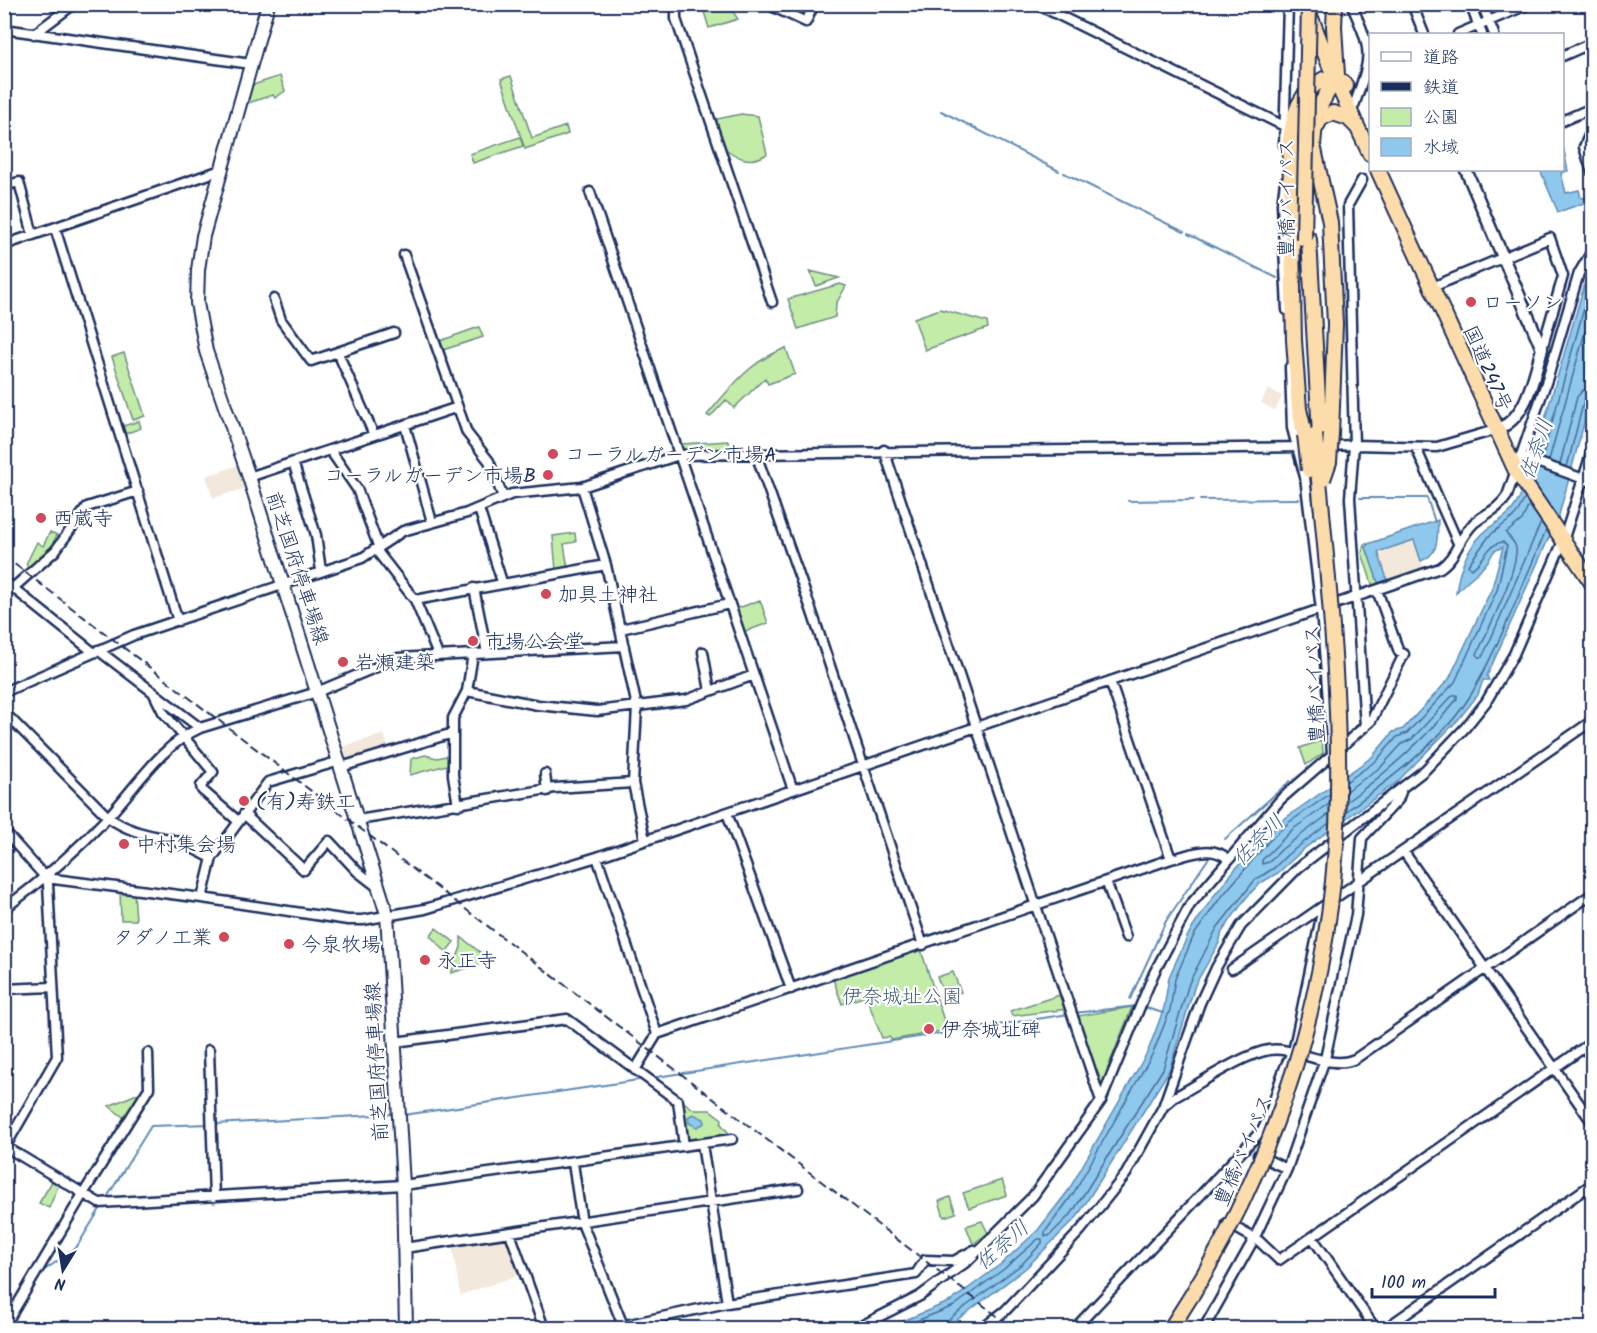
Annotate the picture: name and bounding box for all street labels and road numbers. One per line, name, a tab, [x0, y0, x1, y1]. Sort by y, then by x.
street label: 豊橋バイパス	[1272, 138, 1304, 258]
street label: 国道247号	[1453, 320, 1519, 417]
street label: 前芝国府停車場線	[256, 488, 336, 650]
street label: 豊橋バイパス	[1297, 623, 1335, 744]
street label: 前芝国府停車場線	[358, 981, 398, 1143]
street label: 豊橋バイパス	[1207, 1089, 1283, 1212]

